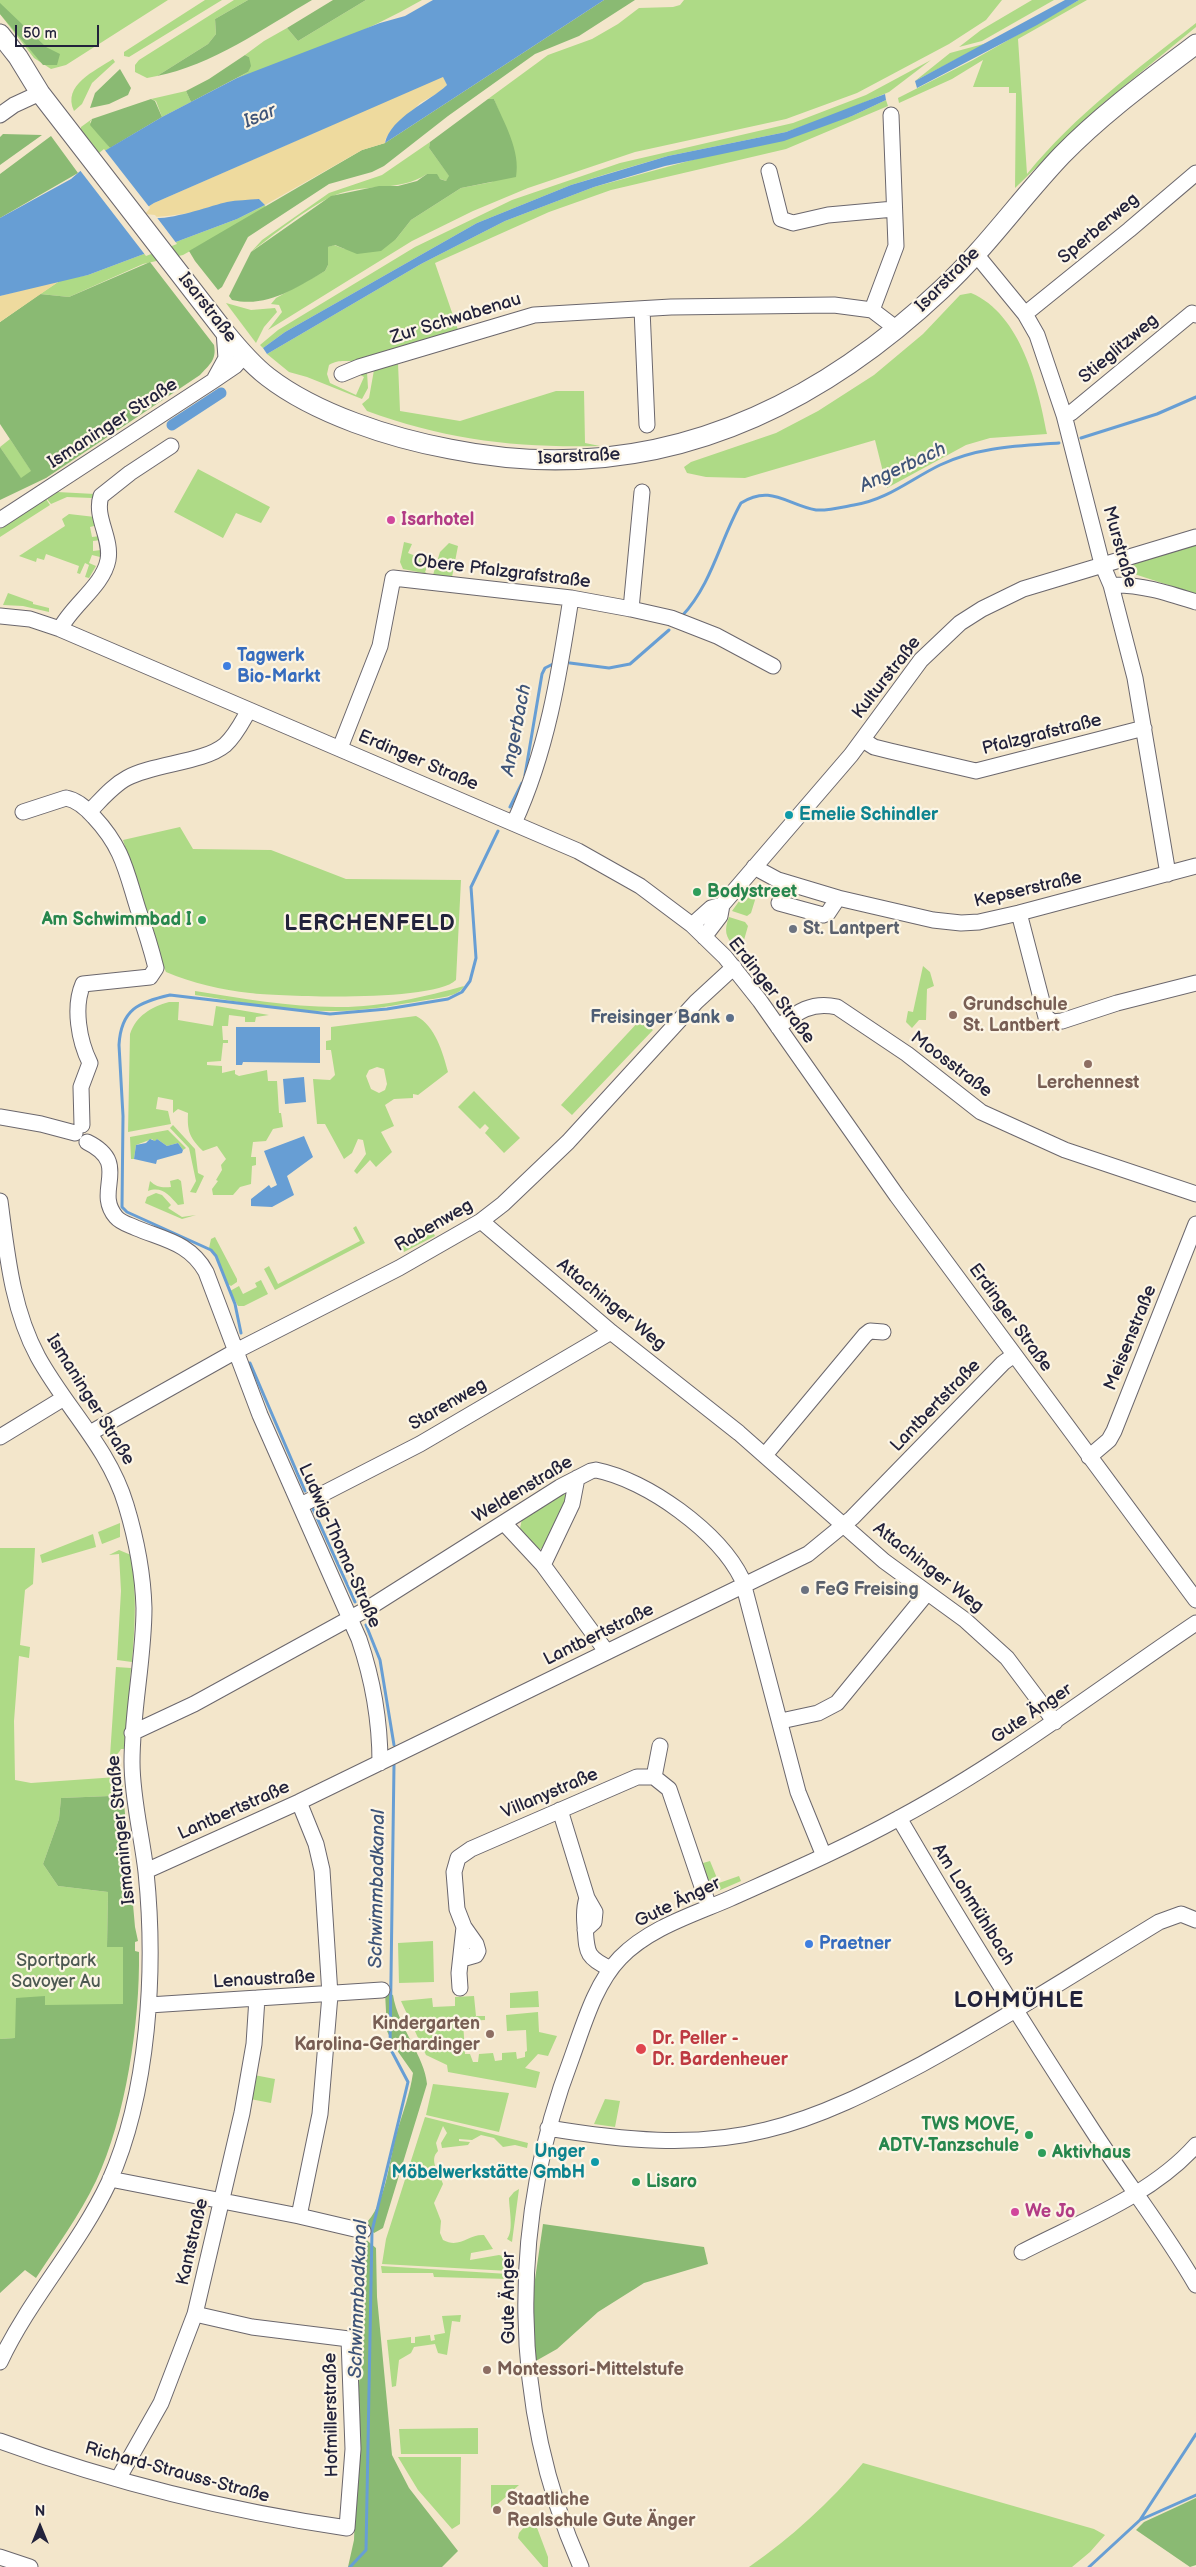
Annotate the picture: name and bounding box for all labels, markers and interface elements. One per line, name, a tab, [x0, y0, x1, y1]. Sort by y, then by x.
scale bar	[18, 15, 101, 47]
text: 50 m	[23, 24, 57, 43]
water label: Isar	[240, 100, 280, 134]
street label: Sperberweg	[1054, 189, 1144, 269]
street label: Isarstraße	[911, 243, 985, 317]
street label: Isarstraße	[173, 269, 241, 347]
street label: Zur Schwabenau	[388, 289, 524, 349]
street label: Stieglitzweg	[1075, 310, 1163, 388]
street label: Ismaninger Straße	[44, 374, 182, 474]
water label: Angerbach	[856, 438, 950, 498]
street label: Isarstraße	[537, 444, 621, 470]
street label: Murstraße	[1097, 504, 1141, 590]
place label: Isarhotel	[401, 509, 474, 531]
marker: Isarhotel	[385, 514, 397, 526]
street label: Obere Pfalzgrafstraße	[412, 550, 592, 594]
street label: Kulturstraße	[848, 632, 926, 724]
place label: Tagwerk Bio-Markt	[237, 645, 321, 688]
marker: Tagwerk Bio-Markt	[221, 660, 233, 672]
water label: Angerbach	[497, 682, 537, 778]
street label: Pfalzgrafstraße	[980, 710, 1104, 760]
street label: Erdinger Straße	[355, 726, 481, 796]
place label: Emelie Schindler	[799, 804, 938, 826]
marker: Emelie Schindler	[783, 809, 795, 821]
street label: Kepserstraße	[972, 867, 1084, 913]
place label: Bodystreet	[707, 881, 797, 903]
marker: Bodystreet	[691, 886, 703, 898]
place label: Am Schwimmbad I	[42, 909, 192, 931]
district label: LERCHENFELD	[283, 911, 457, 937]
marker: Am Schwimmbad I	[196, 914, 208, 926]
place label: St. Lantpert	[803, 918, 899, 940]
marker: St. Lantpert	[787, 923, 799, 935]
street label: Erdinger Straße	[723, 934, 819, 1048]
place label: Grundschule St. Lantbert	[963, 994, 1067, 1036]
place label: Freisinger Bank	[590, 1007, 720, 1029]
marker: Grundschule St. Lantbert	[947, 1009, 959, 1021]
marker: Freisinger Bank	[724, 1012, 736, 1024]
street label: Moosstraße	[906, 1027, 996, 1103]
marker: Lerchennest	[1082, 1058, 1094, 1070]
place label: Lerchennest	[1037, 1072, 1139, 1094]
street label: Rabenweg	[391, 1195, 477, 1257]
street label: Attachinger Weg	[552, 1254, 670, 1356]
street label: Erdinger Straße	[963, 1260, 1057, 1376]
street label: Meisenstraße	[1100, 1282, 1162, 1394]
street label: Ismaninger Straße	[41, 1331, 139, 1469]
street label: Lantbertstraße	[887, 1355, 985, 1457]
street label: Starenweg	[405, 1374, 491, 1436]
street label: Weldenstraße	[469, 1452, 577, 1528]
street label: Ludwig-Thoma-Straße	[293, 1461, 385, 1631]
street label: Attachinger Weg	[868, 1518, 988, 1618]
place label: FeG Freising	[815, 1579, 919, 1601]
marker: FeG Freising	[799, 1584, 811, 1596]
street label: Lantbertstraße	[540, 1599, 658, 1671]
street label: Gute Änger	[988, 1679, 1076, 1749]
street label: Ismaninger Straße	[103, 1754, 141, 1906]
street label: Villanystraße	[498, 1764, 602, 1824]
street label: Lantbertstraße	[175, 1777, 293, 1845]
water label: Schwimmbadkanal	[365, 1809, 391, 1969]
street label: Am Lohmühlbach	[927, 1840, 1019, 1970]
street label: Gute Änger	[632, 1873, 724, 1933]
place label: Praetner	[819, 1933, 891, 1955]
marker: Praetner	[803, 1938, 815, 1950]
park label: Sportpark Savoyer Au	[11, 1950, 101, 1992]
street label: Lenaustraße	[212, 1967, 316, 1993]
district label: LOHMÜHLE	[953, 1988, 1085, 2014]
place label: Kindergarten Karolina-Gerhardinger	[294, 2013, 480, 2056]
marker: Kindergarten Karolina-Gerhardinger	[484, 2028, 496, 2040]
place label: Dr. Peller - Dr. Bardenheuer	[652, 2028, 788, 2070]
marker: Dr. Peller - Dr. Bardenheuer	[634, 2042, 648, 2056]
place label: TWS MOVE, ADTV-Tanzschule	[879, 2114, 1019, 2156]
marker: TWS MOVE, ADTV-Tanzschule	[1023, 2129, 1035, 2141]
place label: Unger Möbelwerkstätte GmbH	[391, 2141, 585, 2184]
place label: Aktivhaus	[1052, 2142, 1131, 2164]
marker: Aktivhaus	[1036, 2147, 1048, 2159]
marker: Unger Möbelwerkstätte GmbH	[589, 2156, 601, 2168]
place label: Lisaro	[646, 2171, 697, 2193]
marker: Lisaro	[630, 2176, 642, 2188]
street label: Kantstraße	[173, 2196, 213, 2288]
place label: We Jo	[1025, 2201, 1075, 2223]
marker: We Jo	[1009, 2206, 1021, 2218]
water label: Schwimmbadkanal	[345, 2219, 373, 2379]
street label: Gute Änger	[498, 2252, 520, 2344]
street label: Hofmillerstraße	[320, 2353, 344, 2477]
place label: Montessori-Mittelstufe	[497, 2359, 684, 2381]
marker: Montessori-Mittelstufe	[481, 2364, 493, 2376]
street label: Richard-Strauss-Straße	[82, 2438, 272, 2508]
place label: Staatliche Realschule Gute Änger	[507, 2489, 695, 2532]
north arrow	[15, 2502, 65, 2552]
text: N	[35, 2503, 45, 2520]
marker: Staatliche Realschule Gute Änger	[491, 2504, 503, 2516]

